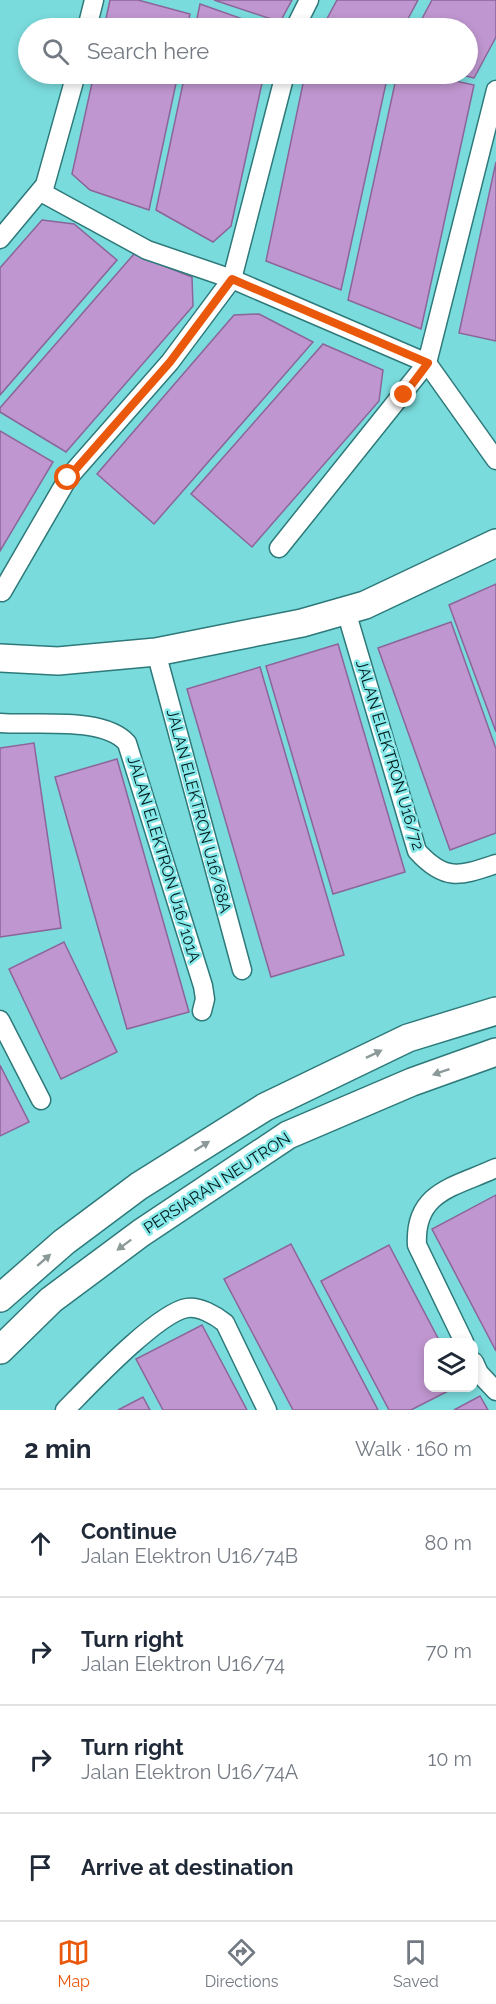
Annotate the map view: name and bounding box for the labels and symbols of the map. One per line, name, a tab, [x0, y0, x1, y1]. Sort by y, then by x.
route end	[390, 381, 416, 407]
route start	[54, 464, 80, 490]
street label: JALAN ELEKTRON U16/72	[352, 658, 428, 852]
street label: JALAN ELEKTRON U16/68A	[163, 707, 235, 915]
street label: JALAN ELEKTRON U16/101A	[124, 754, 205, 965]
one-way arrow	[365, 1050, 383, 1060]
one-way arrow	[432, 1067, 450, 1077]
street label: PERSIARAN NEUTRON	[140, 1128, 294, 1238]
one-way arrow	[194, 1141, 210, 1152]
one-way arrow	[117, 1239, 132, 1251]
one-way arrow	[36, 1254, 51, 1267]

